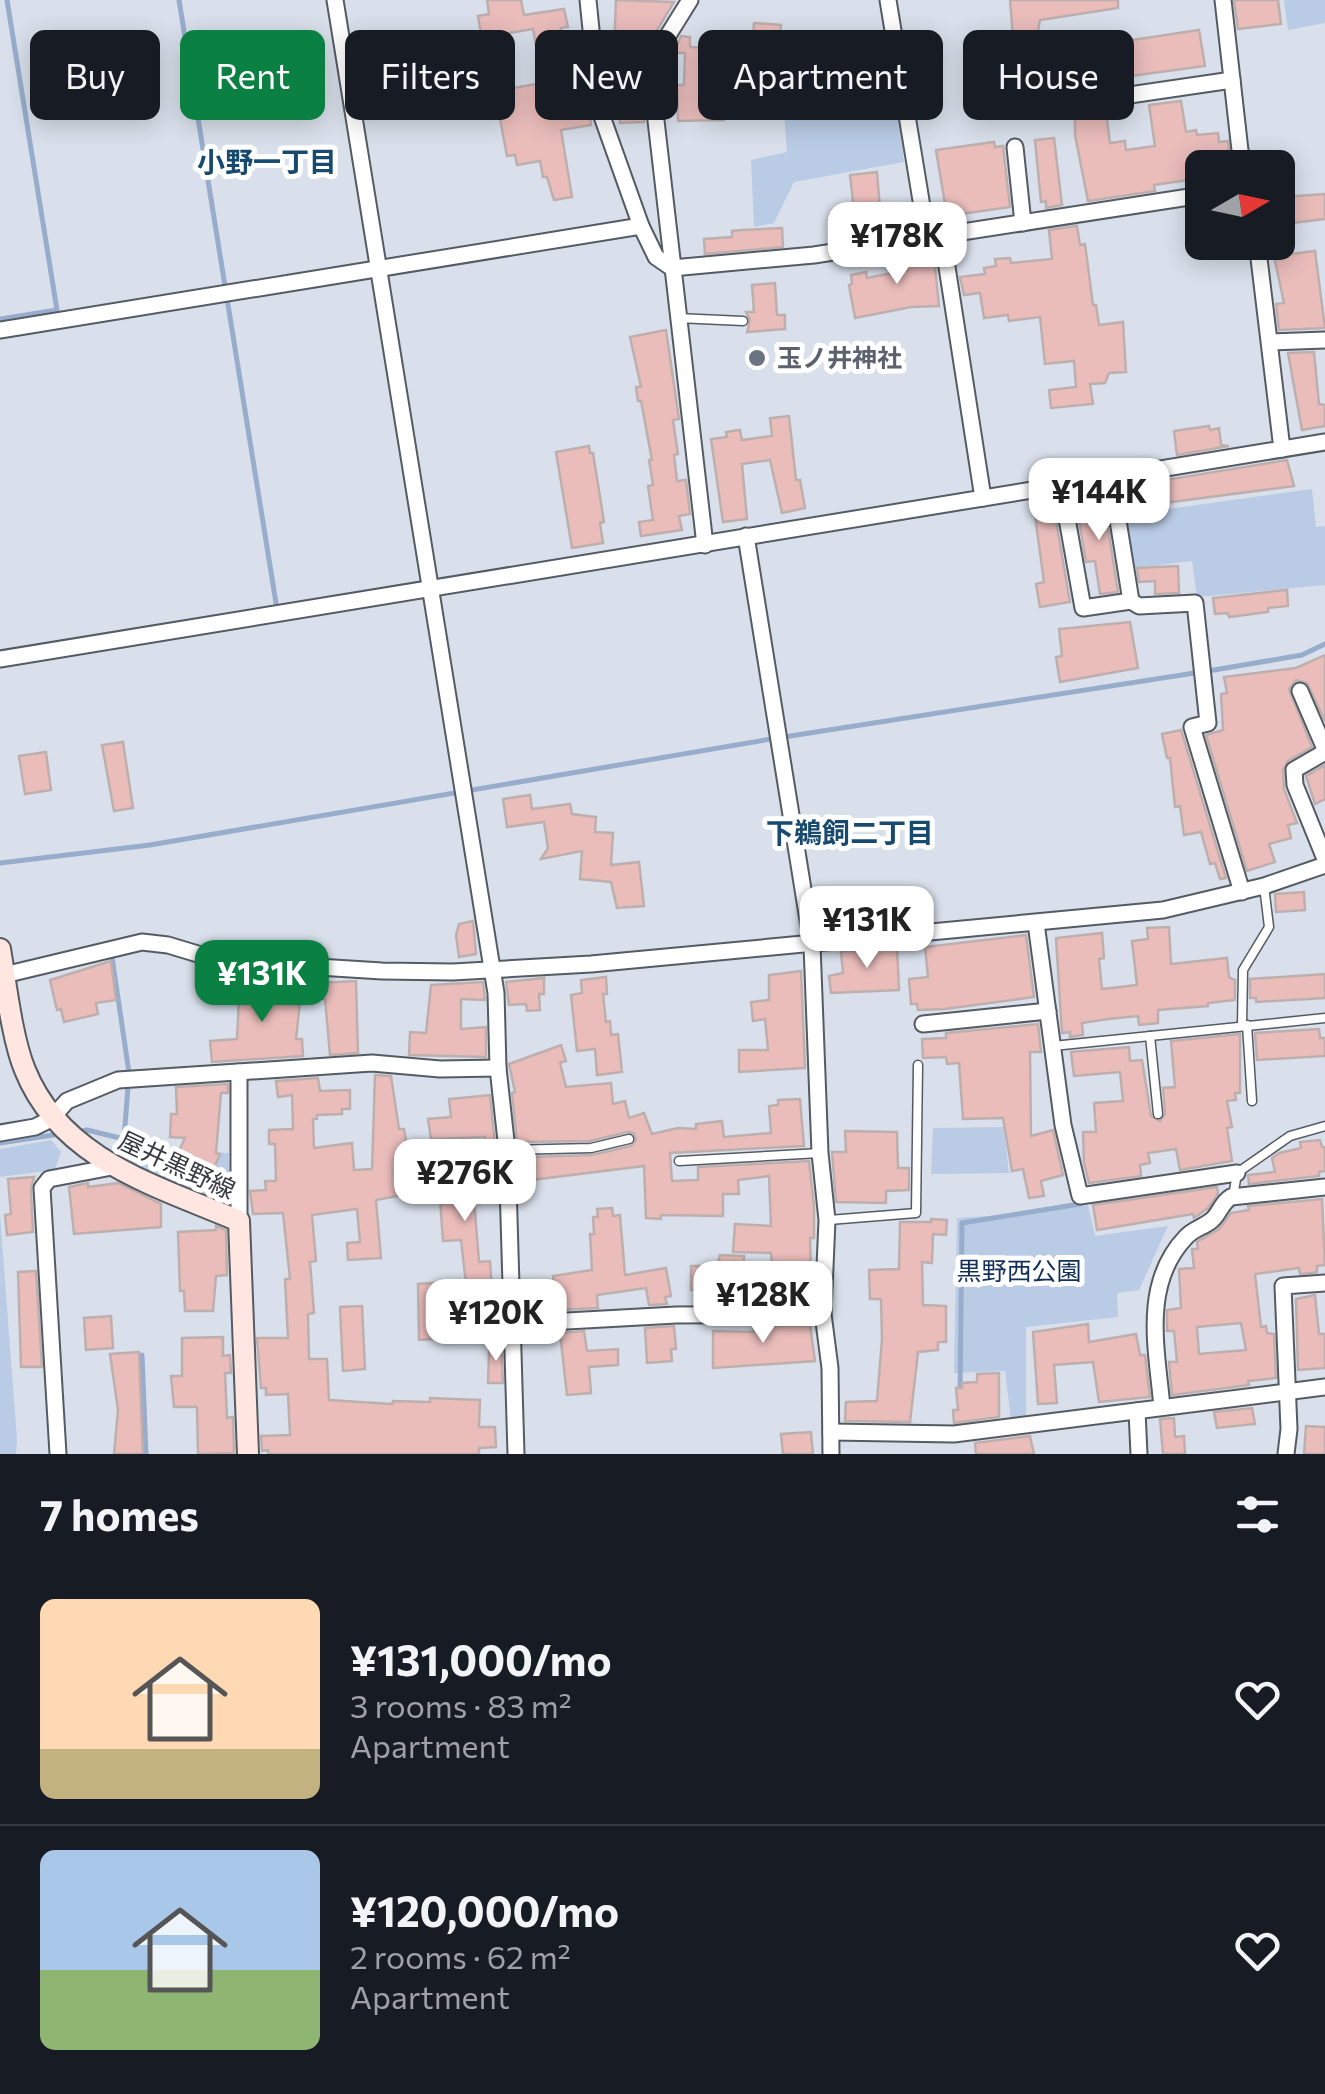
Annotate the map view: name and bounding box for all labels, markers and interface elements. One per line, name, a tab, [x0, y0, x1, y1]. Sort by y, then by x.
chip: Buy	[30, 30, 160, 120]
chip: Rent	[180, 30, 325, 120]
chip: Filters	[345, 30, 515, 120]
chip: New	[535, 30, 678, 120]
chip: Apartment	[698, 30, 943, 120]
chip: House	[963, 30, 1134, 120]
district label: 小野一丁目	[197, 144, 337, 178]
north arrow	[1185, 150, 1295, 260]
map controls	[1185, 150, 1295, 260]
pin: ¥178K	[827, 202, 967, 287]
text: ¥178K	[850, 214, 944, 254]
place label: 玉ノ井神社	[777, 342, 902, 372]
marker: 玉ノ井神社	[746, 347, 768, 369]
pin: ¥144K	[1029, 458, 1169, 543]
text: ¥144K	[1051, 470, 1147, 510]
district label: 下鵜飼二丁目	[766, 815, 934, 849]
pin: ¥131K	[797, 886, 937, 971]
text: ¥131K	[822, 898, 912, 938]
pin: ¥131K	[192, 940, 332, 1025]
text: ¥131K	[217, 952, 307, 992]
street label: 屋井黒野線	[114, 1124, 240, 1204]
pin: ¥276K	[395, 1139, 535, 1224]
text: ¥276K	[416, 1151, 514, 1191]
park label: 黒野西公園	[956, 1255, 1082, 1285]
pin: ¥128K	[693, 1261, 833, 1346]
text: ¥128K	[715, 1273, 811, 1313]
pin: ¥120K	[426, 1279, 566, 1364]
text: ¥120K	[448, 1291, 544, 1331]
icon: filters	[1230, 1487, 1285, 1542]
text: 7 homes	[40, 1488, 199, 1540]
text: ¥131,000/mo	[350, 1633, 612, 1685]
icon: home	[120, 1639, 240, 1759]
icon: heart	[1230, 1672, 1285, 1727]
text: 3 rooms · 83 m²	[350, 1685, 572, 1725]
text: Apartment	[350, 1725, 510, 1765]
text: ¥120,000/mo	[350, 1884, 619, 1936]
icon: home	[120, 1890, 240, 2010]
icon: heart	[1230, 1923, 1285, 1978]
text: 2 rooms · 62 m²	[350, 1936, 571, 1976]
text: Apartment	[350, 1976, 510, 2016]

